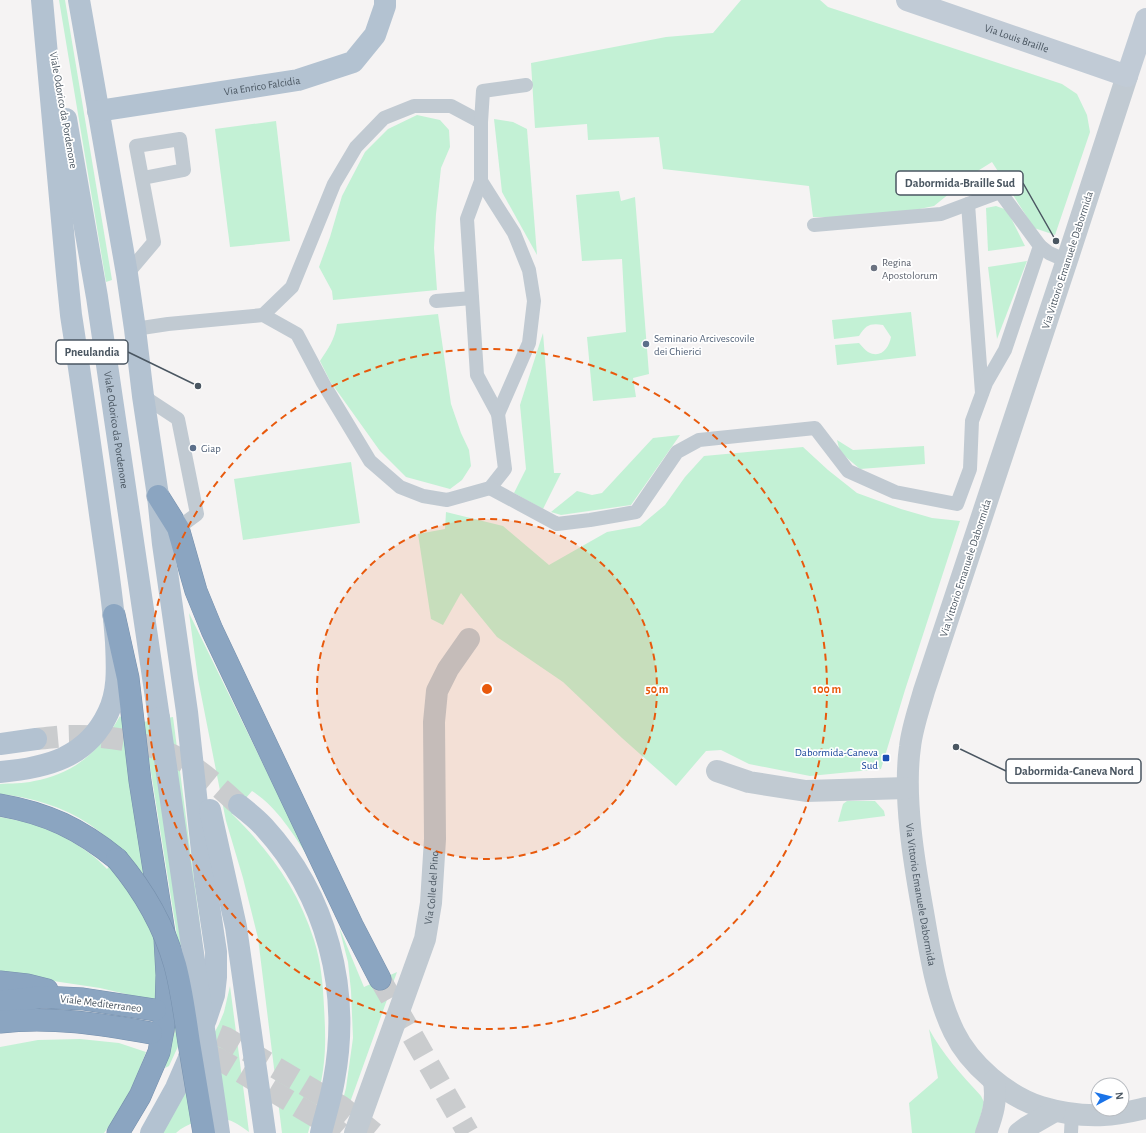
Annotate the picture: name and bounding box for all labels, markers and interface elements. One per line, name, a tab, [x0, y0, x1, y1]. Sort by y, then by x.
street label: Via Louis Braille	[983, 22, 1050, 55]
street label: Viale Odorico da Pordenone	[48, 51, 79, 169]
street label: Via Enrico Falcidia	[223, 75, 301, 97]
callout: Dabormida-Braille Sud	[896, 171, 1023, 195]
text: Dabormida-Braille Sud	[905, 177, 1016, 189]
street label: Via Vittorio Emanuele Dabormida	[1040, 190, 1095, 330]
place label: Regina Apostolorum	[882, 257, 938, 281]
marker: Regina Apostolorum	[869, 263, 879, 273]
place label: Seminario Arcivescovile dei Chierici	[654, 333, 754, 357]
marker: Seminario Arcivescovile dei Chierici	[641, 339, 651, 349]
callout: Pneulandia	[56, 340, 128, 364]
text: Pneulandia	[64, 346, 120, 358]
street label: Viale Odorico da Pordenone	[102, 370, 130, 489]
marker: Giap	[188, 443, 198, 453]
place label: Giap	[201, 443, 221, 454]
street label: Via Vittorio Emanuele Dabormida	[938, 498, 993, 638]
centre of rings	[480, 682, 494, 696]
text: 50 m	[646, 683, 669, 695]
text: 100 m	[813, 683, 841, 695]
place label: Dabormida-Caneva Sud	[795, 747, 878, 771]
marker: Dabormida-Caneva Sud	[881, 753, 891, 763]
callout: Dabormida-Caneva Nord	[1006, 759, 1141, 783]
text: Dabormida-Caneva Nord	[1014, 765, 1134, 777]
street label: Via Vittorio Emanuele Dabormida	[904, 823, 938, 967]
street label: Via Colle del Pino	[423, 851, 440, 925]
street label: Viale Mediterraneo	[60, 993, 142, 1014]
north arrow	[1090, 1077, 1130, 1117]
text: N	[1114, 1091, 1125, 1100]

